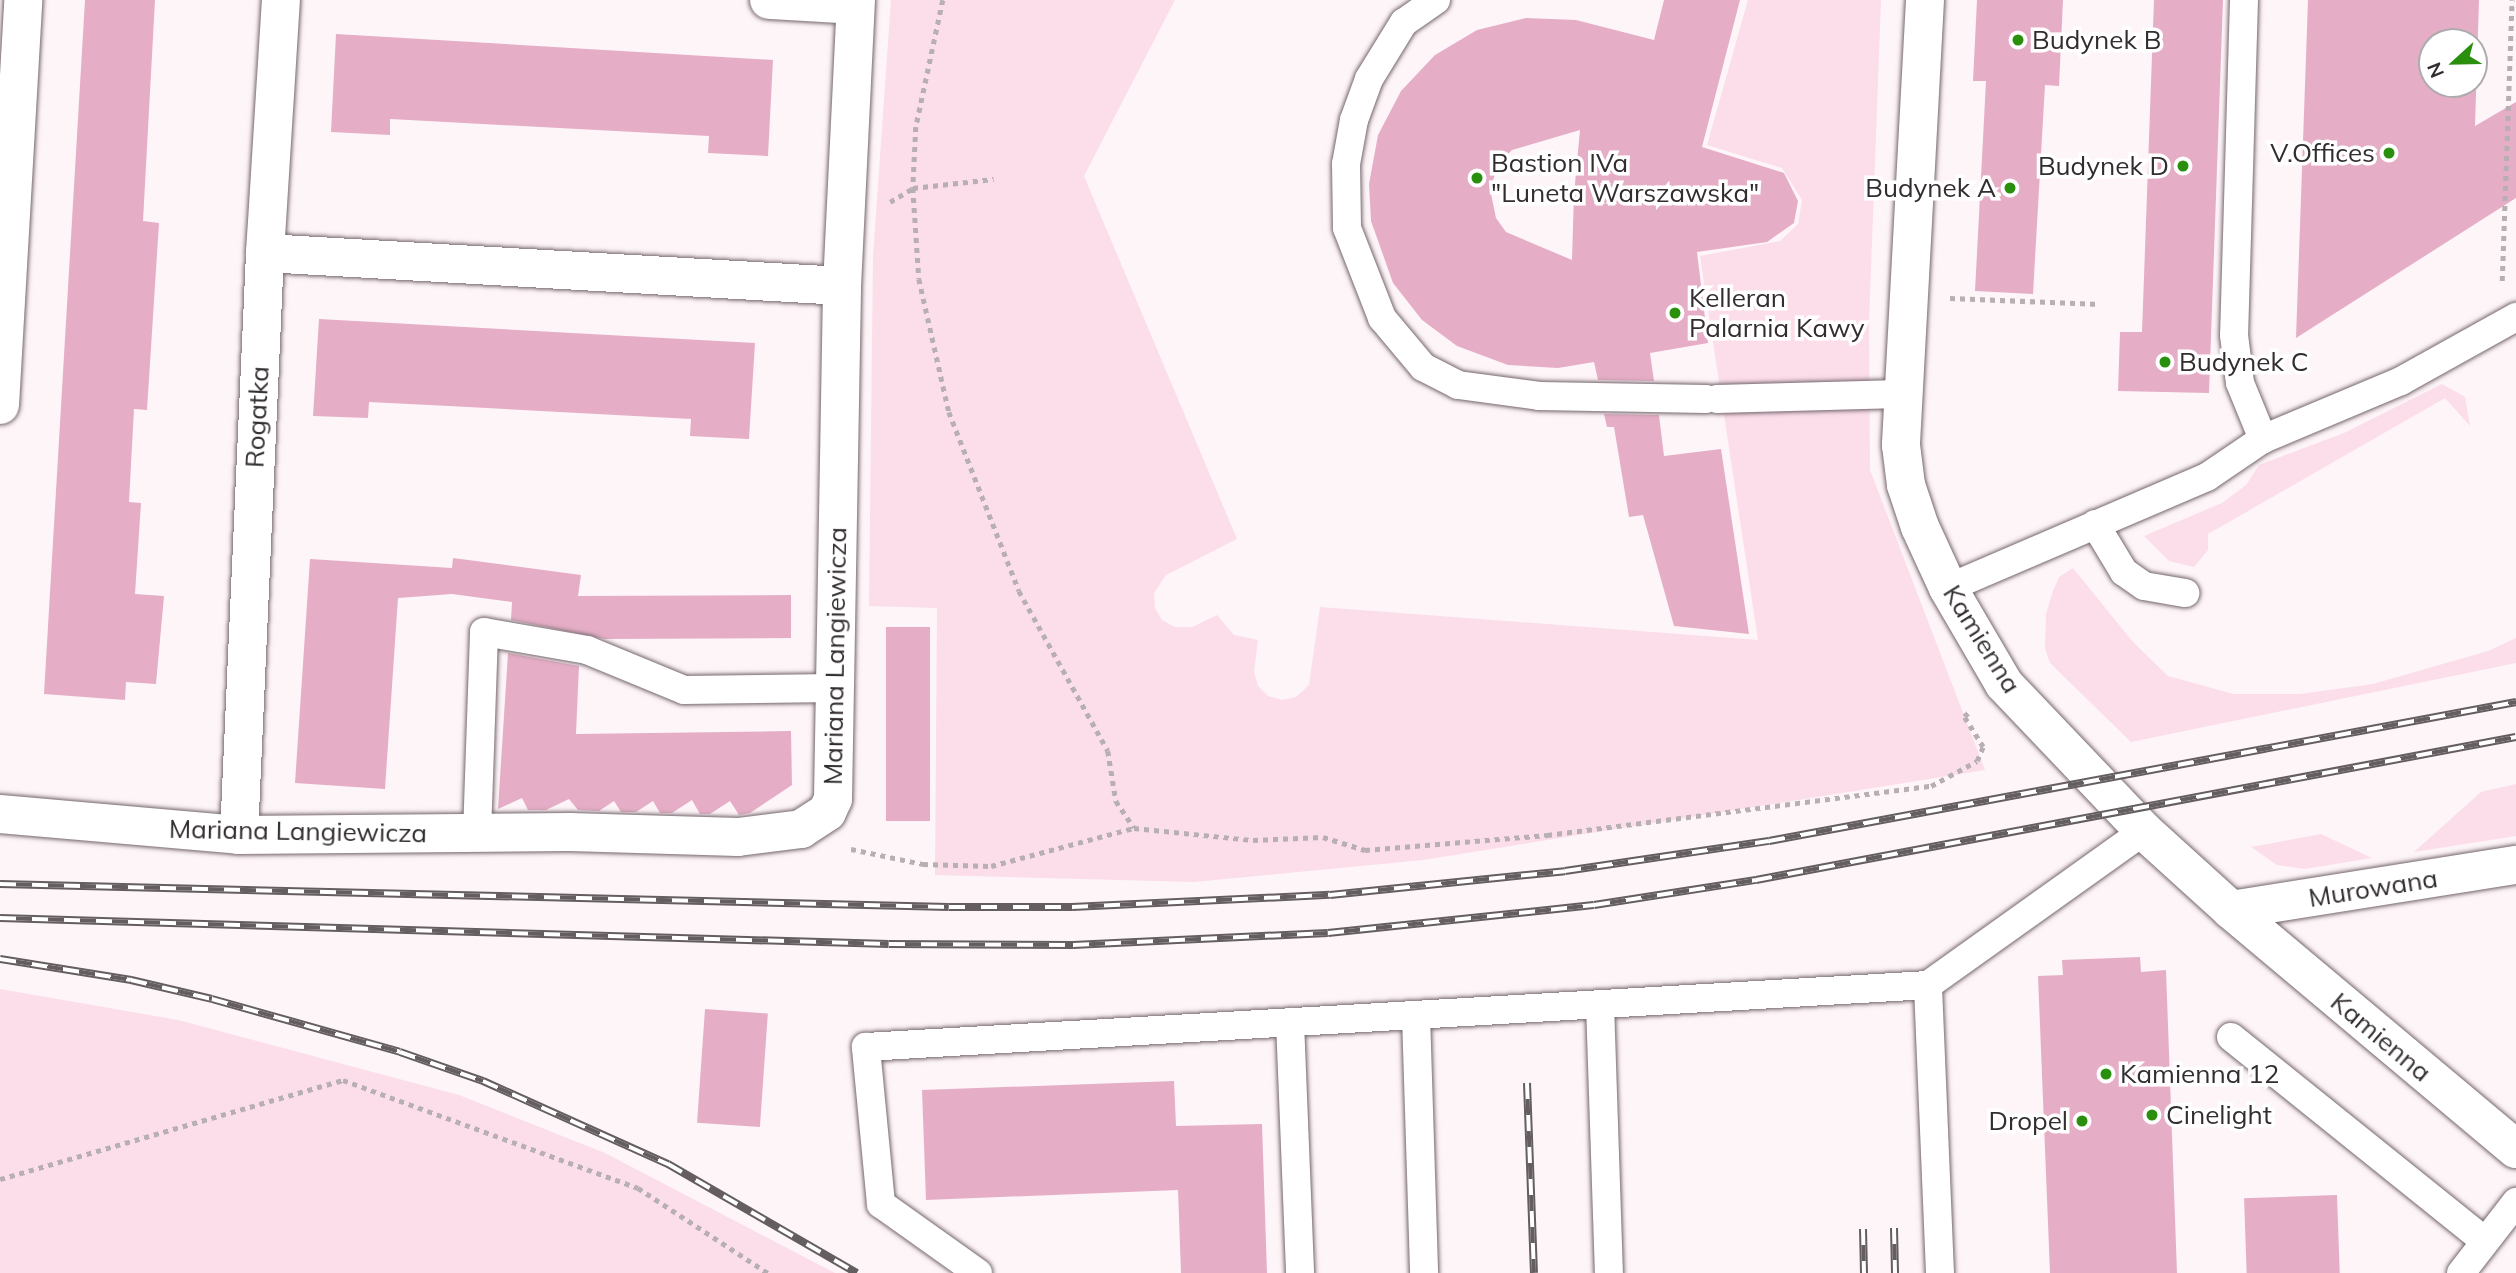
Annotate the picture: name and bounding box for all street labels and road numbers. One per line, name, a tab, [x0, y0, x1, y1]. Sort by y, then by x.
street label: Rogatka	[239, 365, 275, 469]
street label: Mariana Langiewicza	[817, 527, 853, 785]
street label: Kamienna	[1937, 579, 2027, 699]
street label: Mariana Langiewicza	[169, 813, 427, 849]
street label: Murowana	[2306, 862, 2440, 914]
street label: Kamienna	[2325, 986, 2437, 1088]

